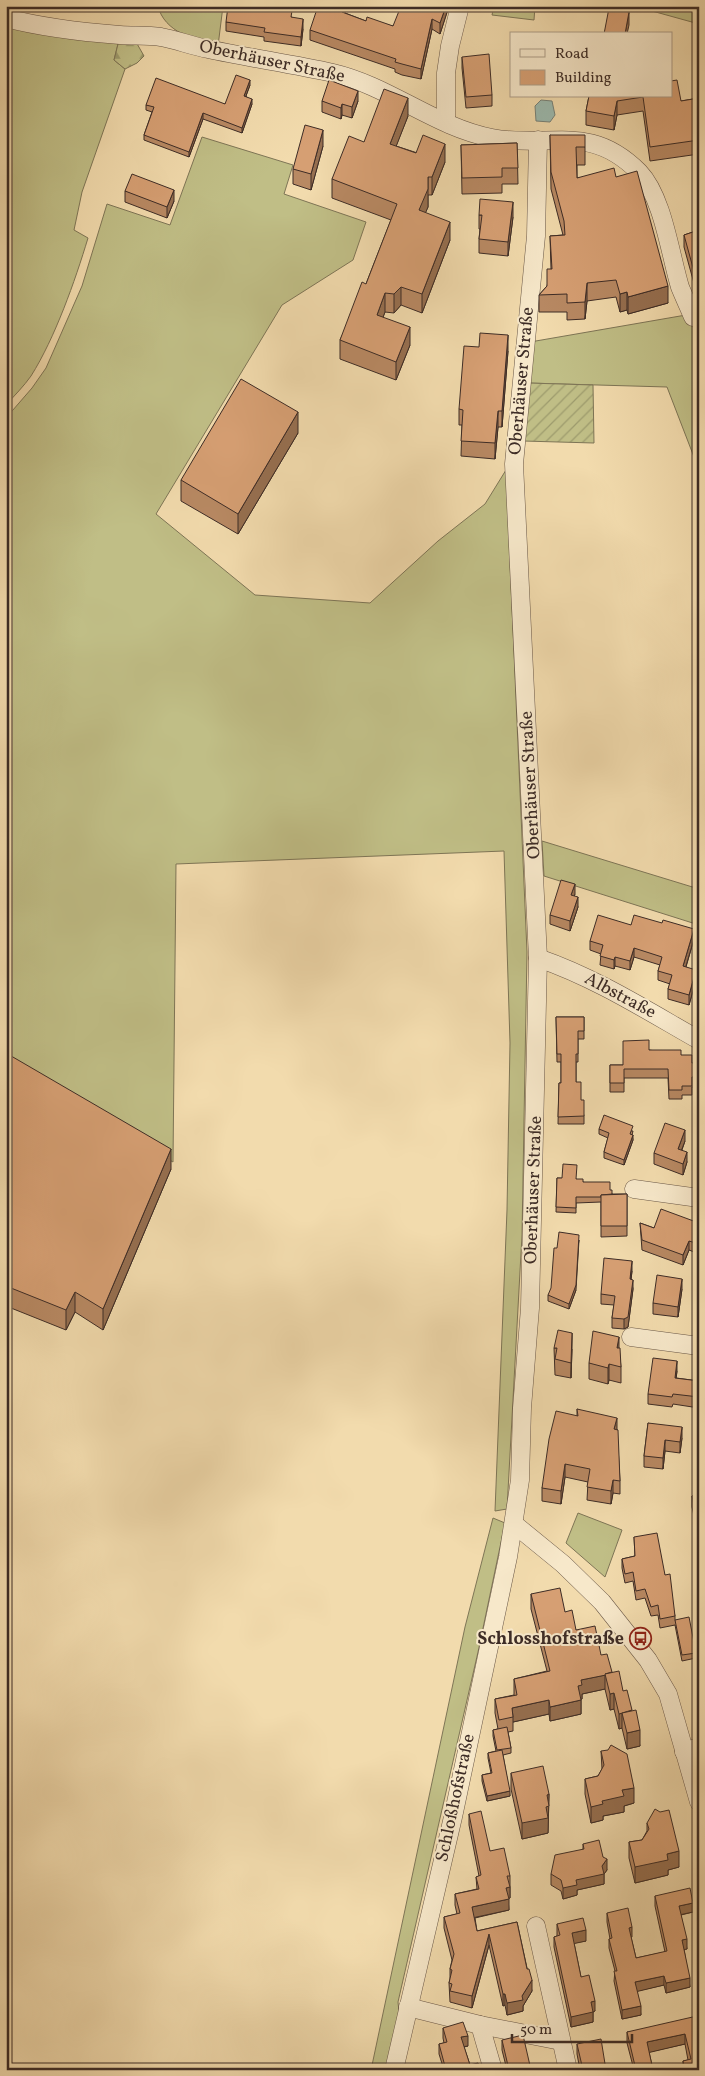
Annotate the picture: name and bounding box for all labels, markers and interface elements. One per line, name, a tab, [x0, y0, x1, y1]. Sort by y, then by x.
legend	[510, 32, 672, 98]
street label: Oberhäuser Straße	[197, 34, 347, 90]
text: Road	[555, 44, 589, 65]
text: Building	[555, 68, 612, 89]
street label: Oberhäuser Straße	[503, 306, 541, 456]
street label: Oberhäuser Straße	[515, 710, 547, 860]
street label: Albstraße	[580, 967, 660, 1025]
street label: Oberhäuser Straße	[519, 1115, 549, 1265]
place label: Schlosshofstraße	[477, 1627, 624, 1652]
bus stop icon: Schlosshofstraße	[628, 1627, 652, 1651]
street label: Schloßhofstraße	[430, 1732, 482, 1864]
scale bar	[512, 2011, 632, 2043]
text: 50 m	[520, 2020, 552, 2041]

